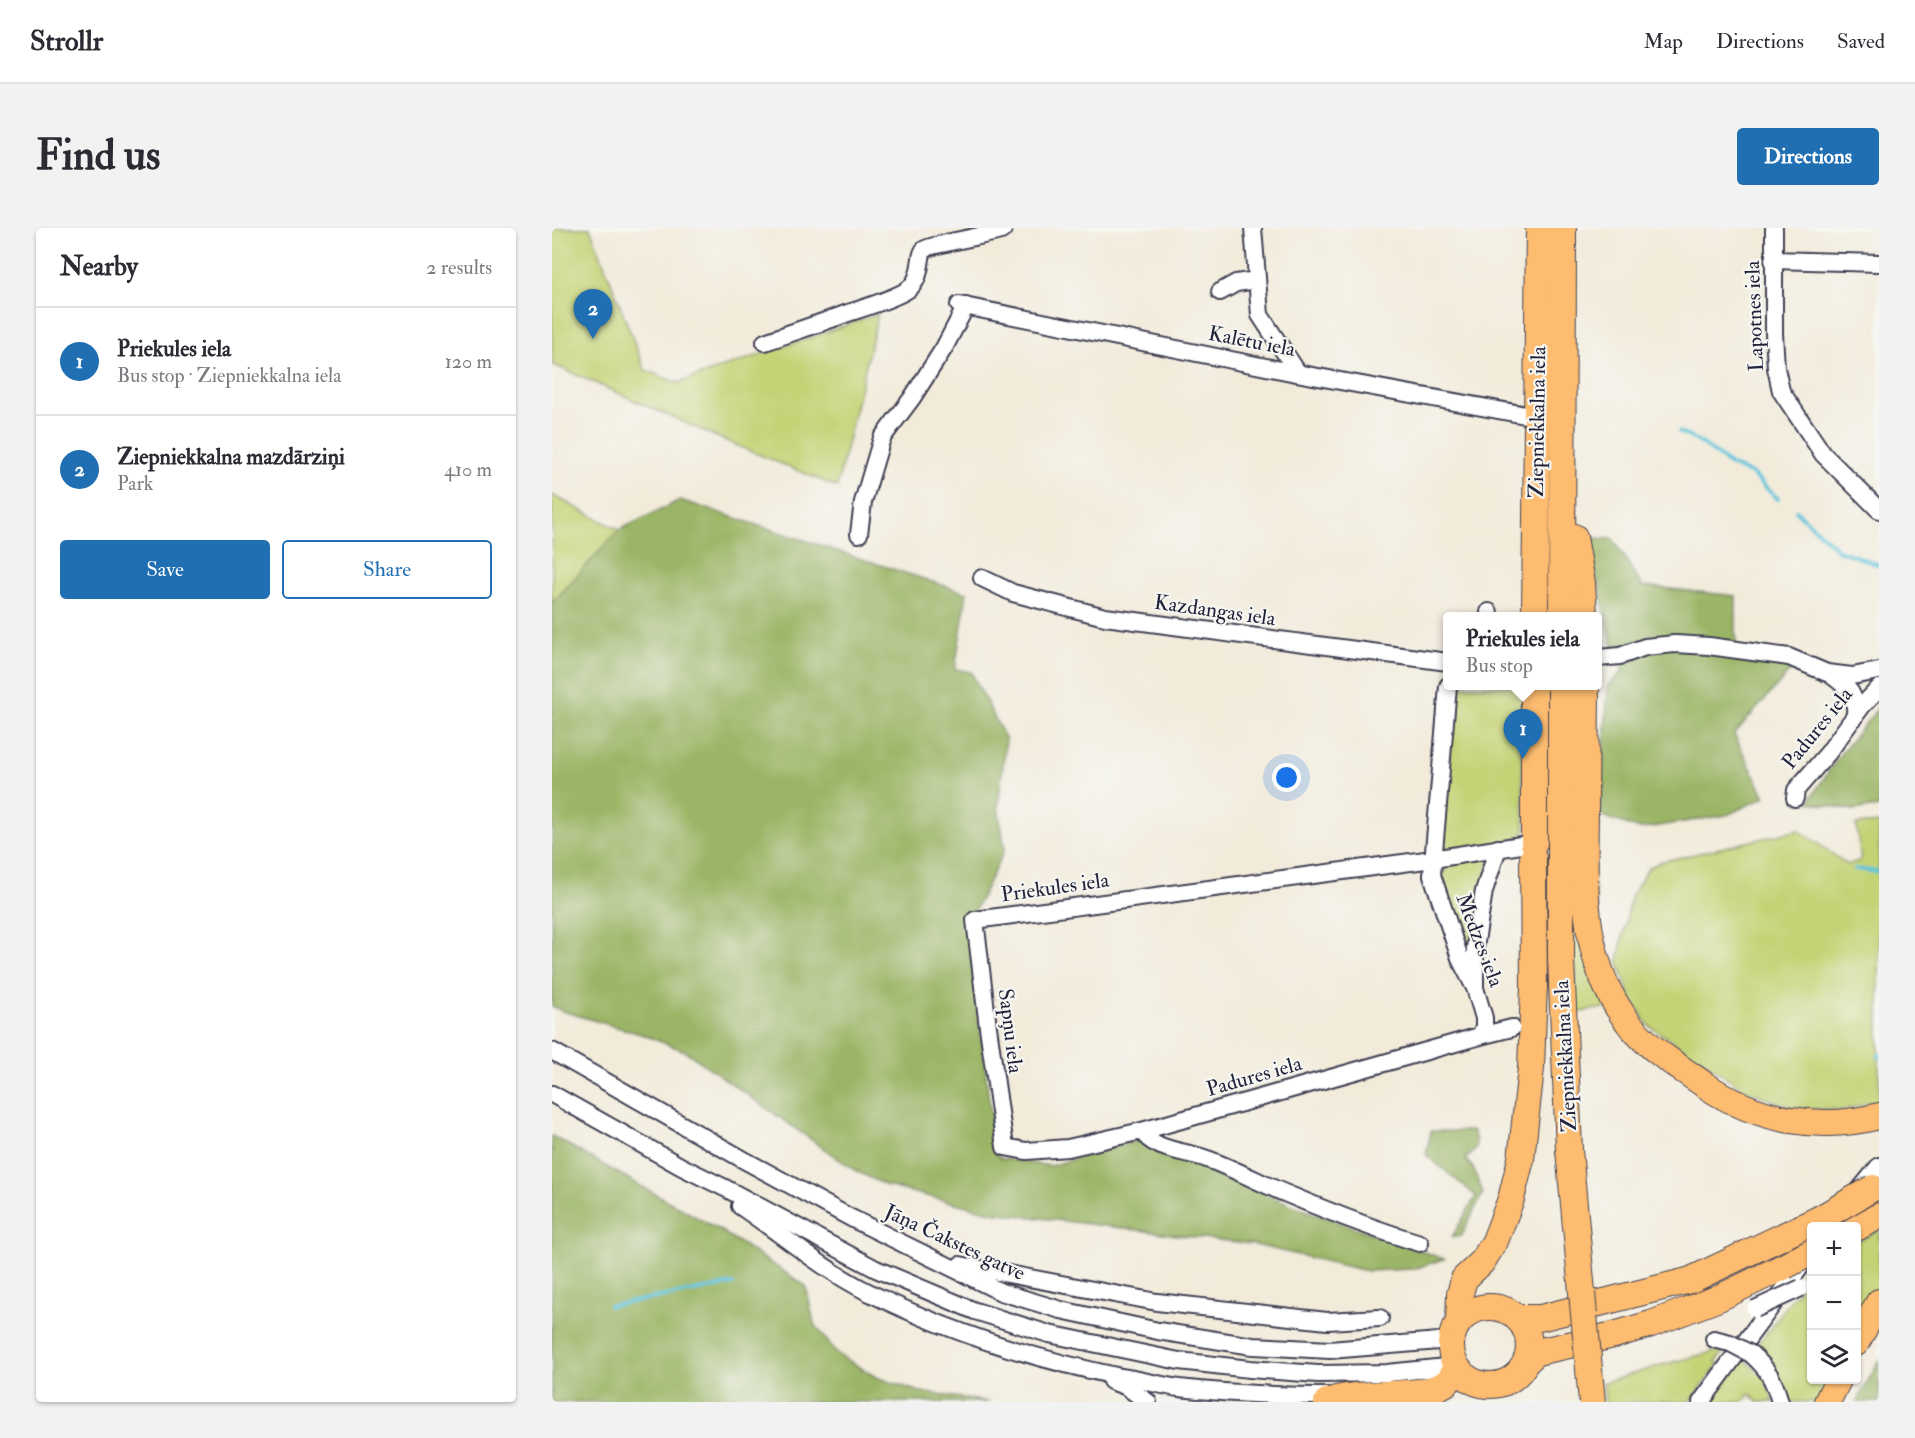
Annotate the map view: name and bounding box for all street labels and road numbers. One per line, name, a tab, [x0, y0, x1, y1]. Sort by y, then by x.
street label: Lapotnes iela	[1739, 260, 1770, 372]
street label: Kalētu iela	[1206, 320, 1298, 363]
street label: Ziepniekkalna iela	[1523, 346, 1552, 498]
street label: Kazdangas iela	[1153, 589, 1278, 632]
street label: Padures iela	[1776, 681, 1859, 775]
street label: Priekules iela	[999, 866, 1111, 908]
street label: Medzes iela	[1449, 890, 1510, 991]
street label: Ziepniekkalna iela	[1548, 979, 1583, 1132]
street label: Sapņu iela	[992, 987, 1029, 1075]
street label: Padures iela	[1203, 1050, 1305, 1103]
street label: Jāņa Čakstes gatve	[879, 1198, 1030, 1287]

